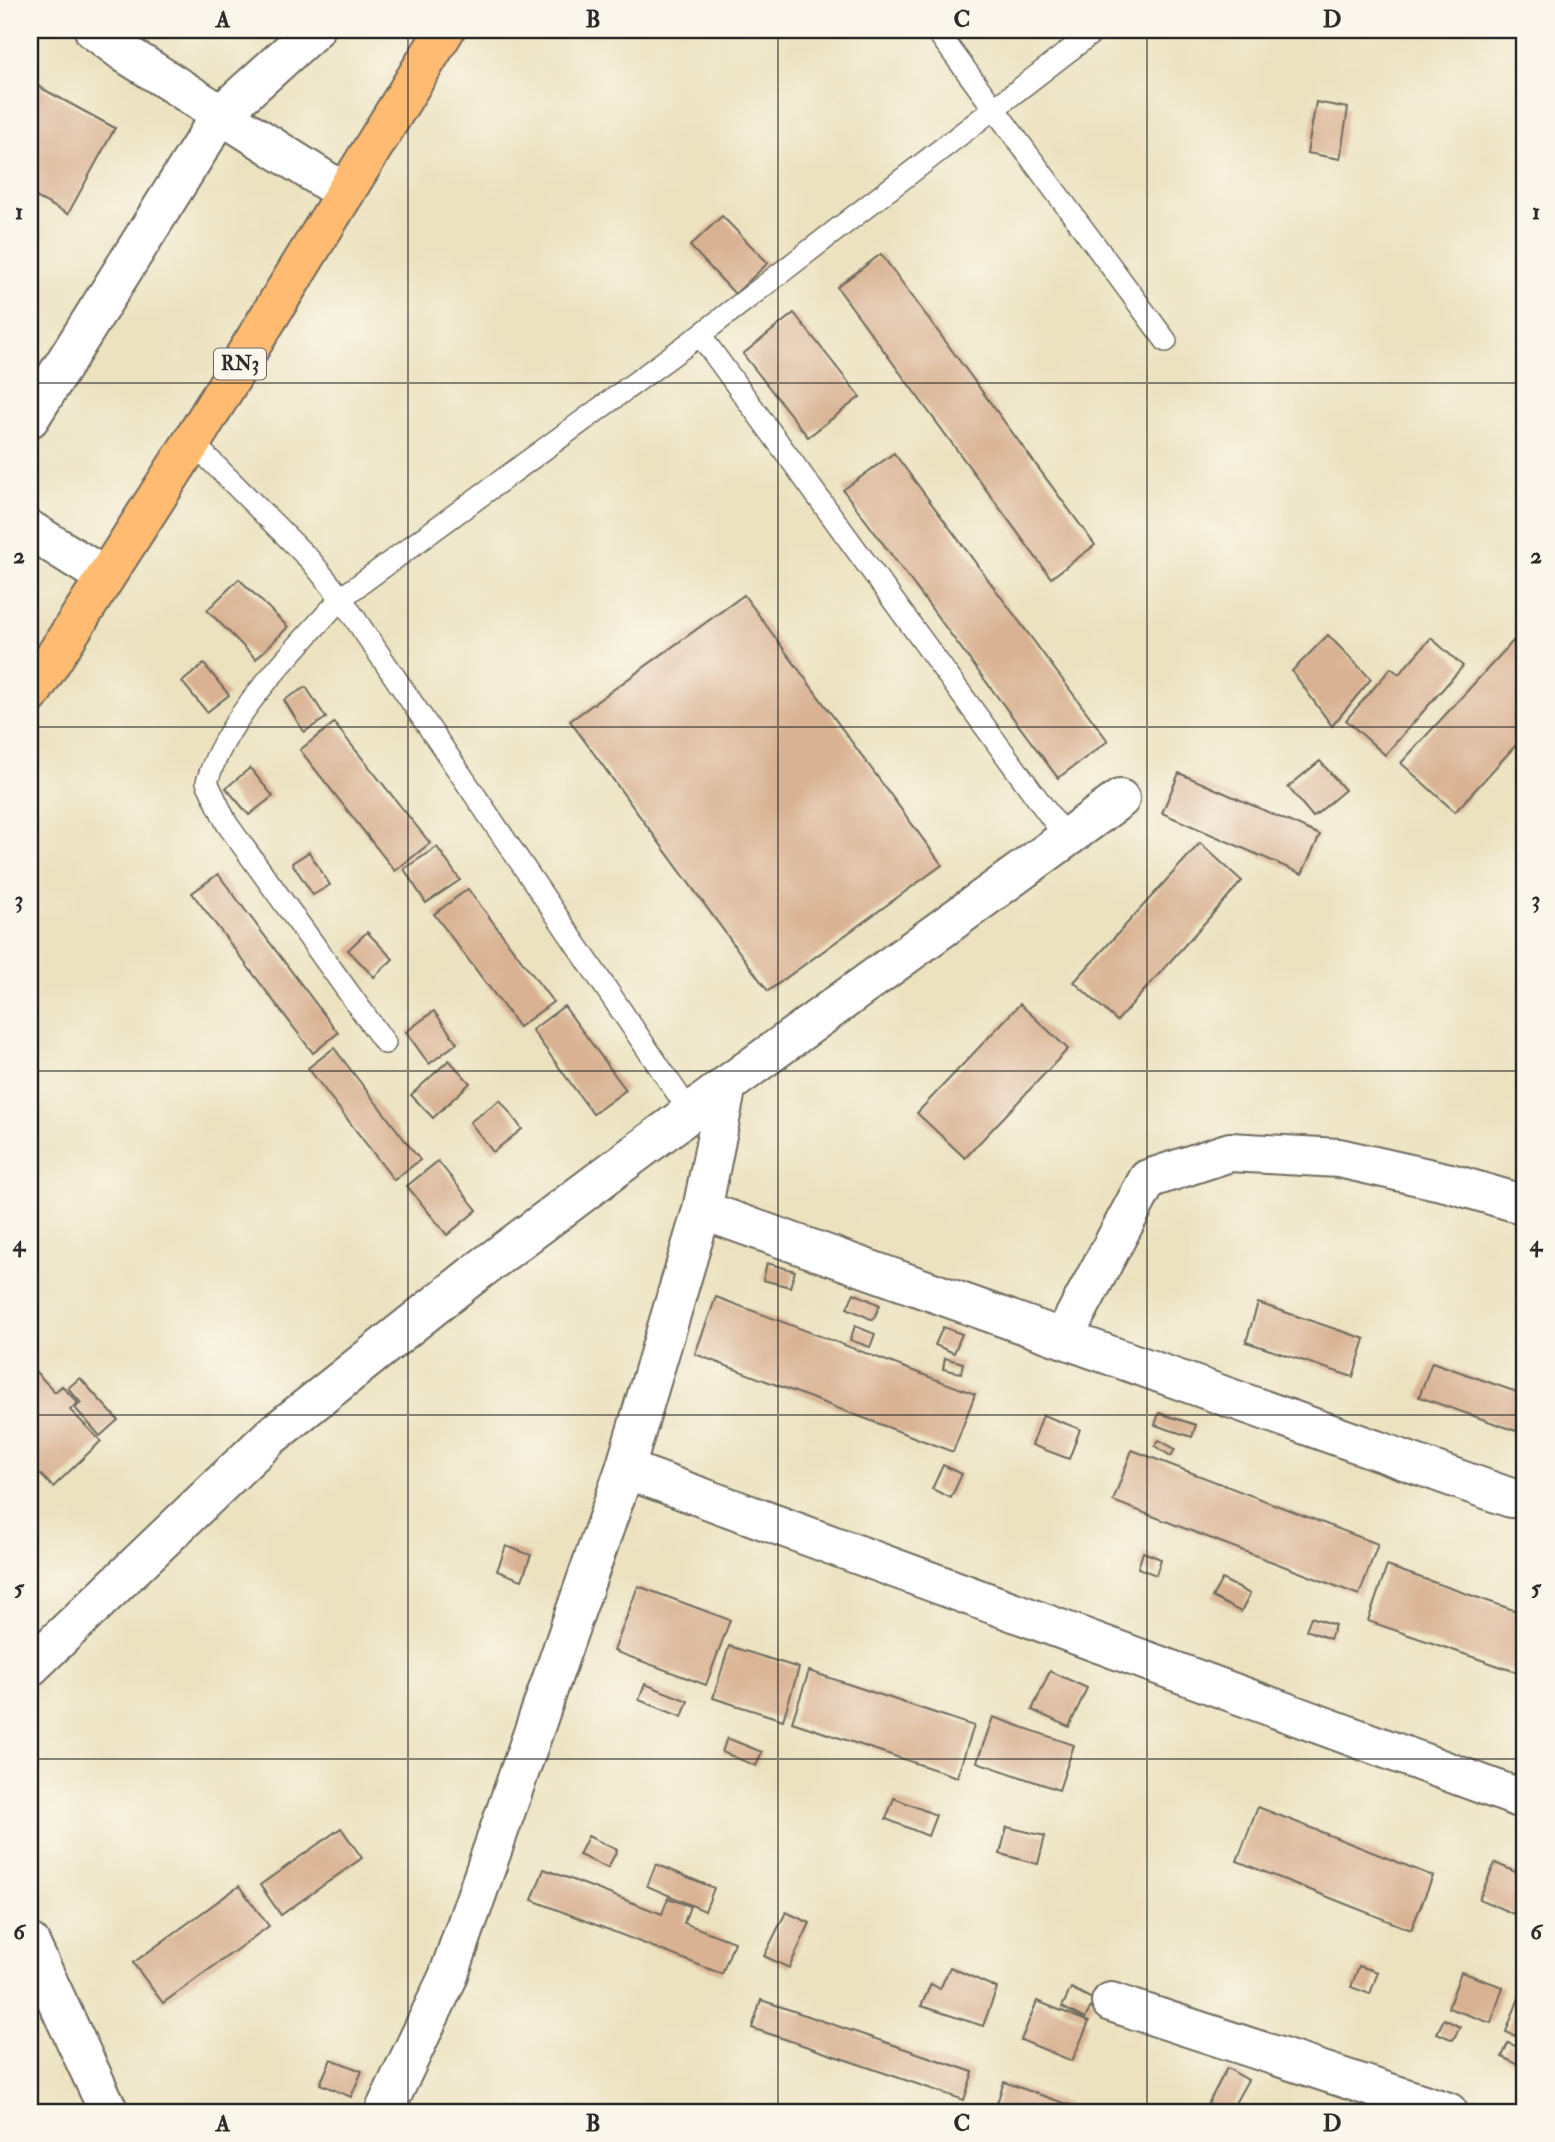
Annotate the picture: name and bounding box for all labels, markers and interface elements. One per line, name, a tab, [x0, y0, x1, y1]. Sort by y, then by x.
text: A	[215, 5, 231, 34]
text: B	[585, 5, 601, 34]
text: C	[954, 5, 970, 34]
text: D	[1323, 5, 1341, 34]
text: 1	[15, 197, 23, 226]
text: 1	[1532, 197, 1540, 226]
road number: RN3	[214, 348, 266, 380]
text: 2	[13, 541, 25, 570]
text: 2	[1530, 541, 1542, 570]
text: 3	[15, 885, 23, 914]
text: 3	[1532, 885, 1540, 914]
text: 4	[12, 1229, 27, 1258]
text: 4	[1529, 1229, 1544, 1258]
text: 5	[14, 1573, 25, 1602]
text: 5	[1531, 1573, 1542, 1602]
text: 6	[13, 1917, 27, 1946]
text: 6	[1530, 1917, 1544, 1946]
text: A	[215, 2109, 231, 2138]
text: B	[585, 2109, 601, 2138]
text: C	[954, 2109, 970, 2138]
text: D	[1323, 2109, 1341, 2138]

